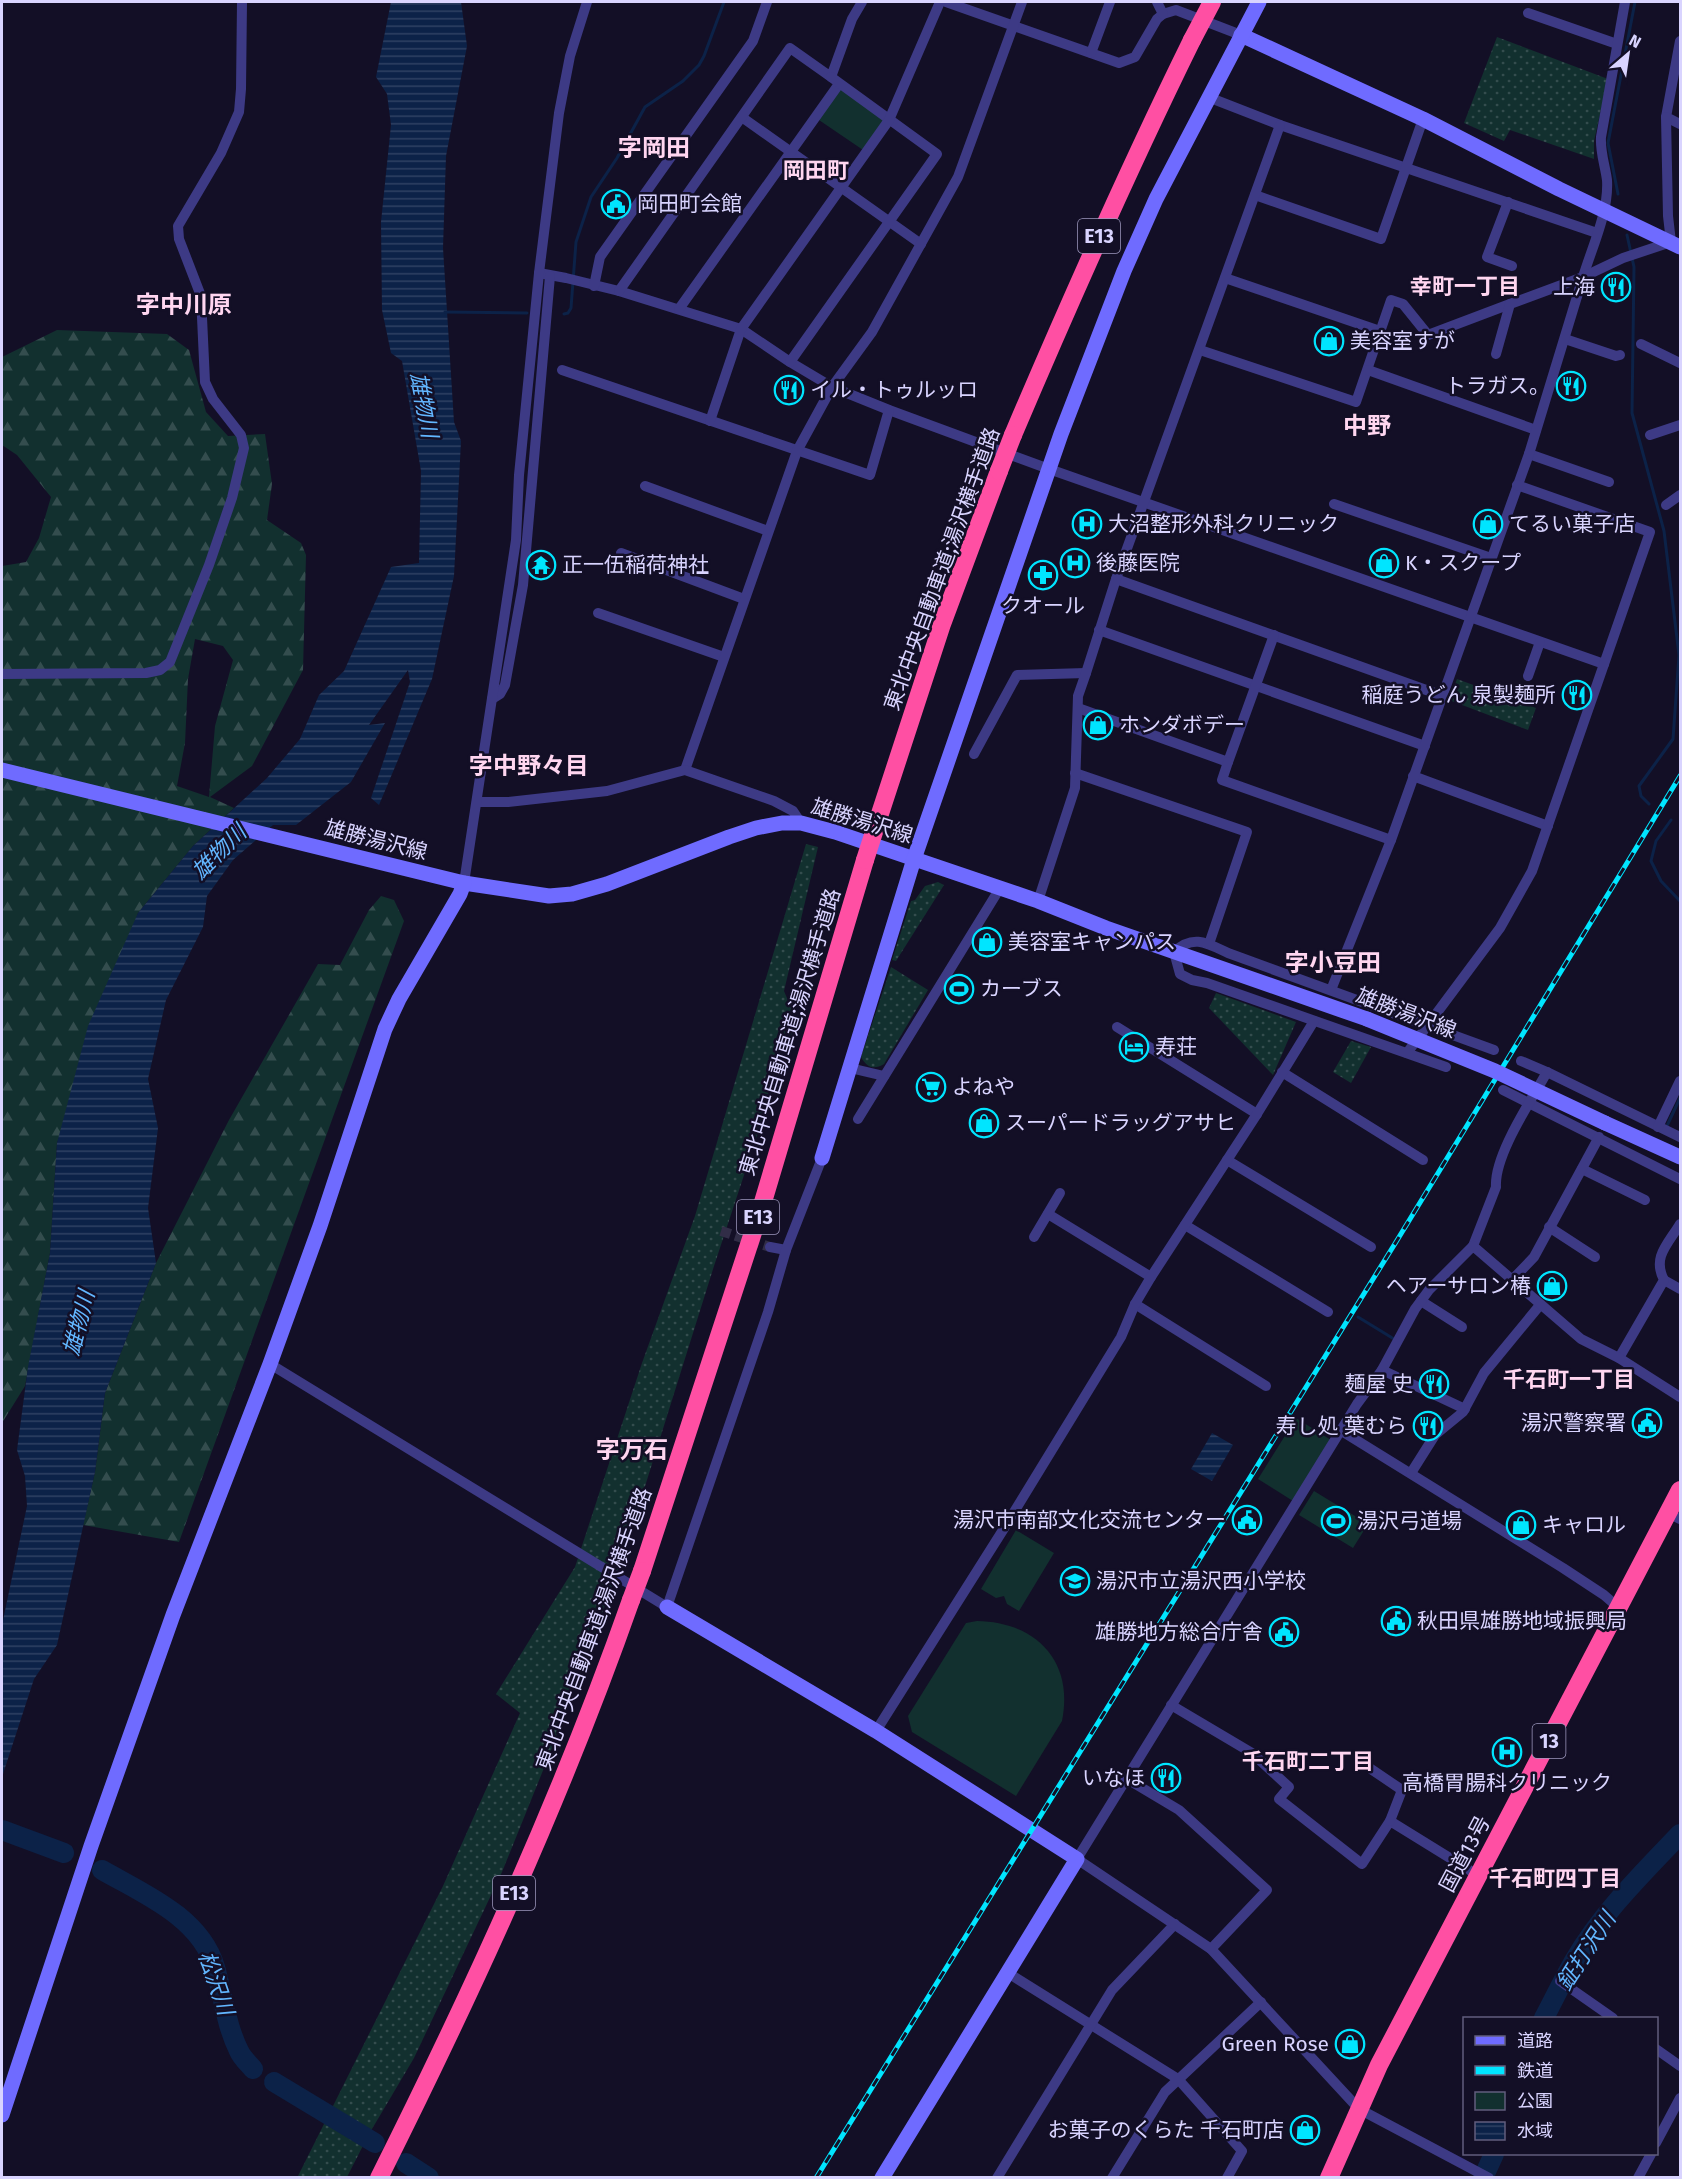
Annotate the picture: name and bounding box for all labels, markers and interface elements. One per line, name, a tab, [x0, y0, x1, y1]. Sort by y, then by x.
north arrow	[1598, 24, 1658, 84]
text: N	[1626, 30, 1644, 52]
district label: 字岡田	[618, 134, 690, 162]
district label: 岡田町	[783, 157, 849, 184]
public building icon: 岡田町会館	[600, 188, 632, 220]
place label: 岡田町会館	[637, 191, 742, 217]
road number: E13	[1078, 219, 1120, 253]
restaurant icon: 上海	[1600, 271, 1632, 303]
district label: 幸町一丁目	[1410, 273, 1520, 300]
place label: 上海	[1553, 274, 1595, 300]
district label: 字中川原	[136, 291, 232, 319]
shop icon: 美容室すが	[1313, 325, 1345, 357]
place label: 美容室すが	[1350, 328, 1455, 354]
water label: 雄物川	[404, 370, 444, 442]
restaurant icon: トラガス。	[1555, 370, 1587, 402]
place label: トラガス。	[1445, 373, 1550, 399]
restaurant icon: イル・トゥルッロ	[773, 374, 805, 406]
place label: イル・トゥルッロ	[810, 377, 978, 403]
district label: 中野	[1343, 412, 1391, 440]
street label: 東北中央自動車道;湯沢横手道路	[879, 424, 1005, 714]
hospital icon: 大沼整形外科クリニック	[1071, 508, 1103, 540]
shop icon: てるい菓子店	[1472, 508, 1504, 540]
place label: 大沼整形外科クリニック	[1108, 511, 1339, 537]
place label: てるい菓子店	[1509, 511, 1635, 537]
hospital icon: 後藤医院	[1059, 547, 1091, 579]
shop icon: K・スクープ	[1368, 547, 1400, 579]
temple icon: 正一伍稲荷神社	[525, 549, 557, 581]
place label: 後藤医院	[1096, 550, 1180, 576]
place label: K・スクープ	[1405, 550, 1521, 576]
place label: 正一伍稲荷神社	[562, 552, 709, 578]
pharmacy icon: クオール	[1027, 559, 1059, 591]
place label: クオール	[1001, 593, 1085, 619]
restaurant icon: 稲庭うどん 泉製麺所	[1561, 679, 1593, 711]
place label: 稲庭うどん 泉製麺所	[1361, 682, 1556, 708]
shop icon: ホンダボデー	[1082, 709, 1114, 741]
place label: ホンダボデー	[1119, 712, 1245, 738]
district label: 字中野々目	[469, 752, 589, 780]
street label: 雄勝湯沢線	[808, 793, 916, 849]
street label: 雄勝湯沢線	[322, 815, 430, 865]
water label: 雄物川	[186, 818, 253, 885]
street label: 東北中央自動車道;湯沢横手道路	[734, 885, 846, 1179]
shop icon: 美容室キャンパス	[971, 926, 1003, 958]
place label: 美容室キャンパス	[1008, 929, 1176, 955]
district label: 字小豆田	[1285, 949, 1381, 977]
sports icon: カーブス	[943, 973, 975, 1005]
place label: カーブス	[980, 976, 1063, 1002]
street label: 雄勝湯沢線	[1352, 982, 1460, 1044]
hotel icon: 寿荘	[1118, 1031, 1150, 1063]
place label: 寿荘	[1155, 1034, 1197, 1060]
supermarket icon: よねや	[915, 1071, 947, 1103]
place label: よねや	[952, 1074, 1015, 1100]
shop icon: スーパードラッグアサヒ	[968, 1107, 1000, 1139]
place label: スーパードラッグアサヒ	[1005, 1110, 1236, 1136]
road number: E13	[737, 1200, 779, 1234]
shop icon: ヘアーサロン椿	[1536, 1270, 1568, 1302]
place label: ヘアーサロン椿	[1386, 1273, 1531, 1299]
water label: 雄物川	[58, 1286, 101, 1358]
district label: 千石町一丁目	[1503, 1366, 1635, 1393]
restaurant icon: 麺屋 史	[1418, 1368, 1450, 1400]
place label: 麺屋 史	[1344, 1371, 1413, 1397]
public building icon: 湯沢警察署	[1631, 1407, 1663, 1439]
restaurant icon: 寿し処 葉むら	[1412, 1410, 1444, 1442]
place label: 湯沢警察署	[1521, 1410, 1626, 1436]
place label: 寿し処 葉むら	[1275, 1413, 1407, 1439]
district label: 字万石	[596, 1436, 668, 1464]
street label: 東北中央自動車道;湯沢横手道路	[531, 1484, 657, 1774]
public building icon: 湯沢市南部文化交流センター	[1231, 1504, 1263, 1536]
sports icon: 湯沢弓道場	[1320, 1505, 1352, 1537]
place label: 湯沢市南部文化交流センター	[953, 1507, 1226, 1533]
place label: 湯沢弓道場	[1357, 1508, 1462, 1534]
shop icon: キャロル	[1505, 1509, 1537, 1541]
place label: キャロル	[1542, 1512, 1626, 1538]
school or university icon: 湯沢市立湯沢西小学校	[1059, 1565, 1091, 1597]
place label: 湯沢市立湯沢西小学校	[1096, 1568, 1306, 1594]
public building icon: 秋田県雄勝地域振興局	[1380, 1605, 1412, 1637]
place label: 秋田県雄勝地域振興局	[1417, 1608, 1627, 1634]
public building icon: 雄勝地方総合庁舎	[1268, 1616, 1300, 1648]
place label: 雄勝地方総合庁舎	[1095, 1619, 1263, 1645]
road number: 13	[1532, 1724, 1566, 1758]
hospital icon: 高橋胃腸科クリニック	[1491, 1736, 1523, 1768]
district label: 千石町二丁目	[1242, 1748, 1374, 1775]
restaurant icon: いなほ	[1150, 1762, 1182, 1794]
place label: いなほ	[1082, 1765, 1145, 1791]
place label: 高橋胃腸科クリニック	[1402, 1770, 1612, 1796]
street label: 国道13号	[1434, 1811, 1496, 1897]
district label: 千石町四丁目	[1489, 1865, 1621, 1892]
road number: E13	[493, 1876, 535, 1910]
water label: 鉦打沢川	[1551, 1905, 1622, 1995]
water label: 松沢川	[192, 1947, 240, 2020]
legend	[1463, 2017, 1658, 2155]
shop icon: Green Rose	[1334, 2028, 1366, 2060]
text: 道路	[1517, 2030, 1553, 2052]
place label: Green Rose	[1222, 2031, 1329, 2057]
text: 鉄道	[1517, 2060, 1553, 2082]
text: 公園	[1517, 2090, 1553, 2112]
shop icon: お菓子のくらた 千石町店	[1289, 2114, 1321, 2146]
place label: お菓子のくらた 千石町店	[1047, 2117, 1284, 2143]
text: 水域	[1517, 2120, 1553, 2142]

